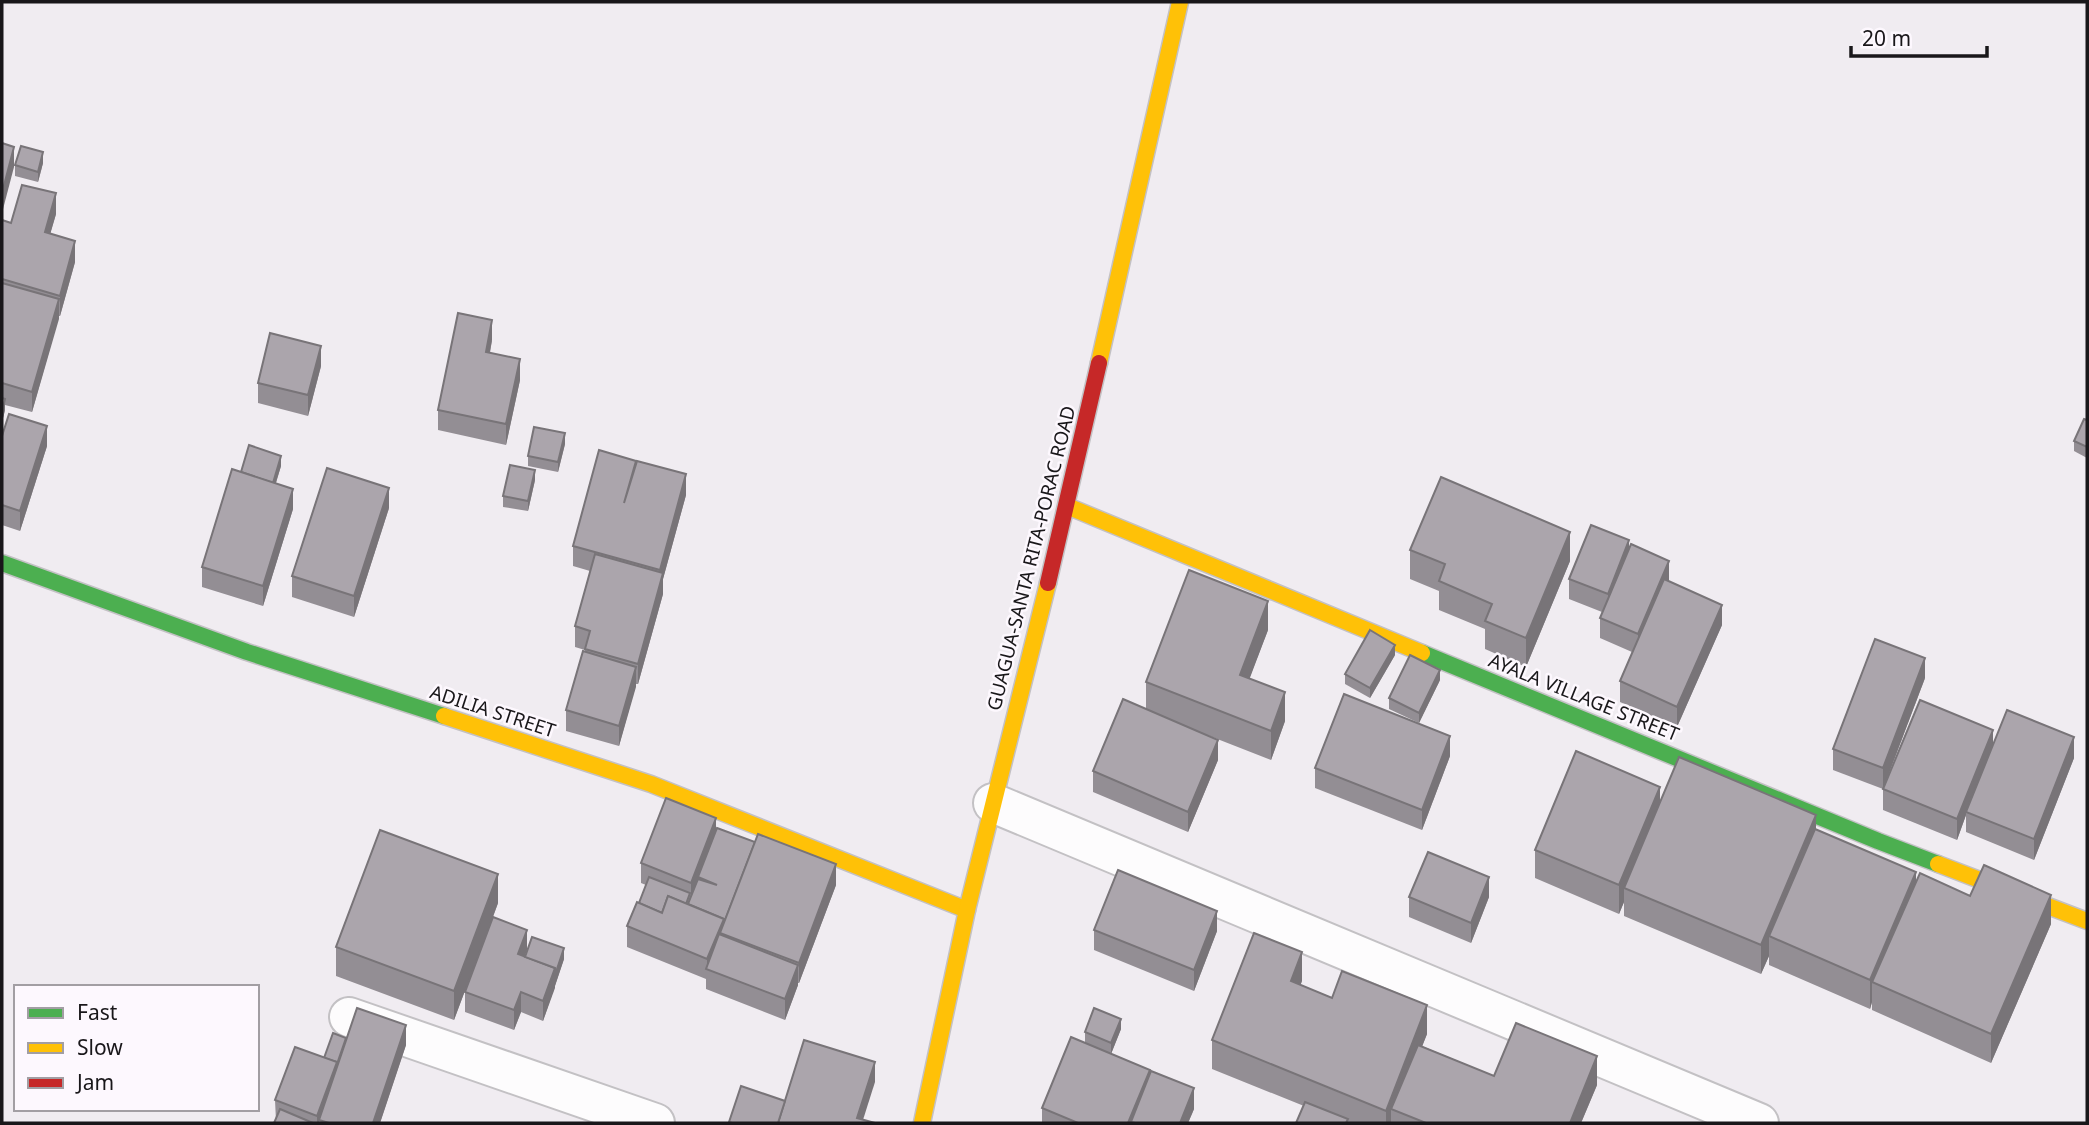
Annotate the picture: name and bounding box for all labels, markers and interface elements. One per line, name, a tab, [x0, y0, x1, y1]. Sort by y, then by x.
scale bar	[1851, 14, 1988, 58]
text: 20 m	[1862, 24, 1911, 52]
street label: GUAGUA-SANTA RITA-PORAC ROAD	[980, 403, 1082, 713]
street label: AYALA VILLAGE STREET	[1485, 647, 1683, 747]
street label: ADILIA STREET	[427, 678, 559, 744]
legend	[14, 985, 259, 1111]
text: Fast	[77, 998, 118, 1026]
text: Slow	[77, 1033, 123, 1061]
text: Jam	[75, 1068, 114, 1096]

